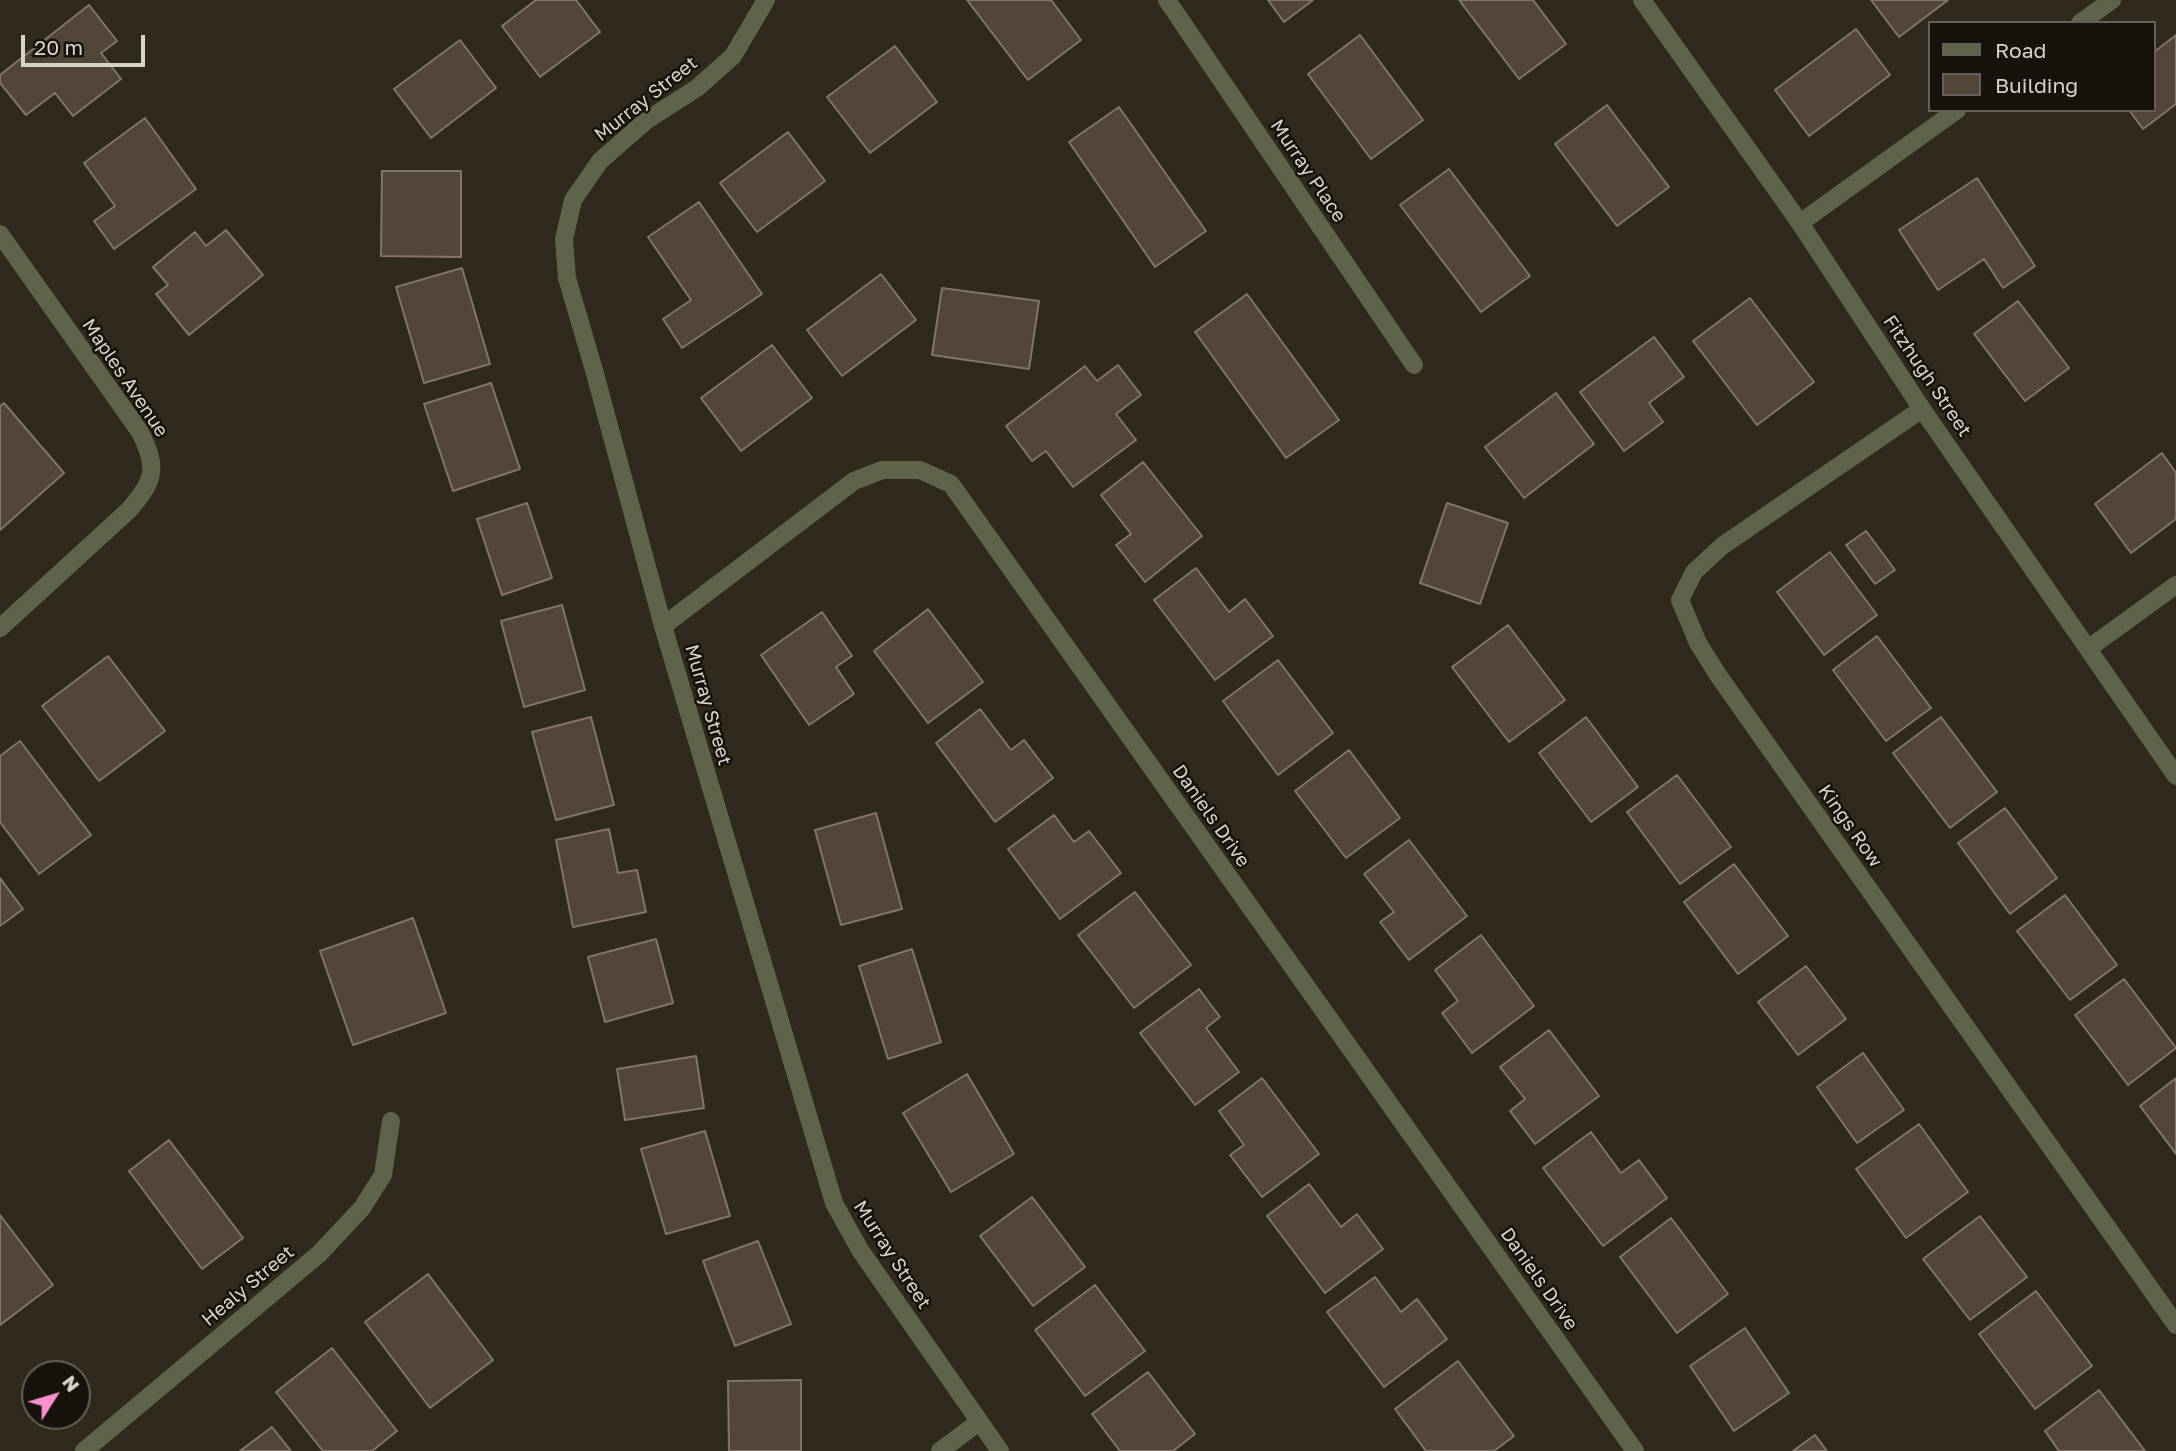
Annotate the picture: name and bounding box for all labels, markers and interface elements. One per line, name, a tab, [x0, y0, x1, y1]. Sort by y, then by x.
scale bar	[24, 21, 149, 65]
legend	[1927, 21, 2155, 112]
text: 20 m	[34, 34, 83, 60]
text: Road	[1995, 37, 2046, 63]
street label: Murray Street	[590, 52, 702, 146]
text: Building	[1995, 72, 2078, 98]
street label: Murray Place	[1265, 115, 1351, 227]
street label: Fitzhugh Street	[1878, 311, 1976, 441]
street label: Maples Avenue	[77, 315, 173, 441]
street label: Murray Street	[680, 642, 736, 768]
street label: Daniels Drive	[1167, 760, 1255, 872]
street label: Kings Row	[1813, 780, 1887, 872]
street label: Murray Street	[849, 1197, 935, 1313]
street label: Daniels Drive	[1495, 1223, 1583, 1335]
street label: Healy Street	[197, 1241, 299, 1331]
north arrow	[21, 1360, 91, 1430]
text: N	[58, 1371, 85, 1396]

